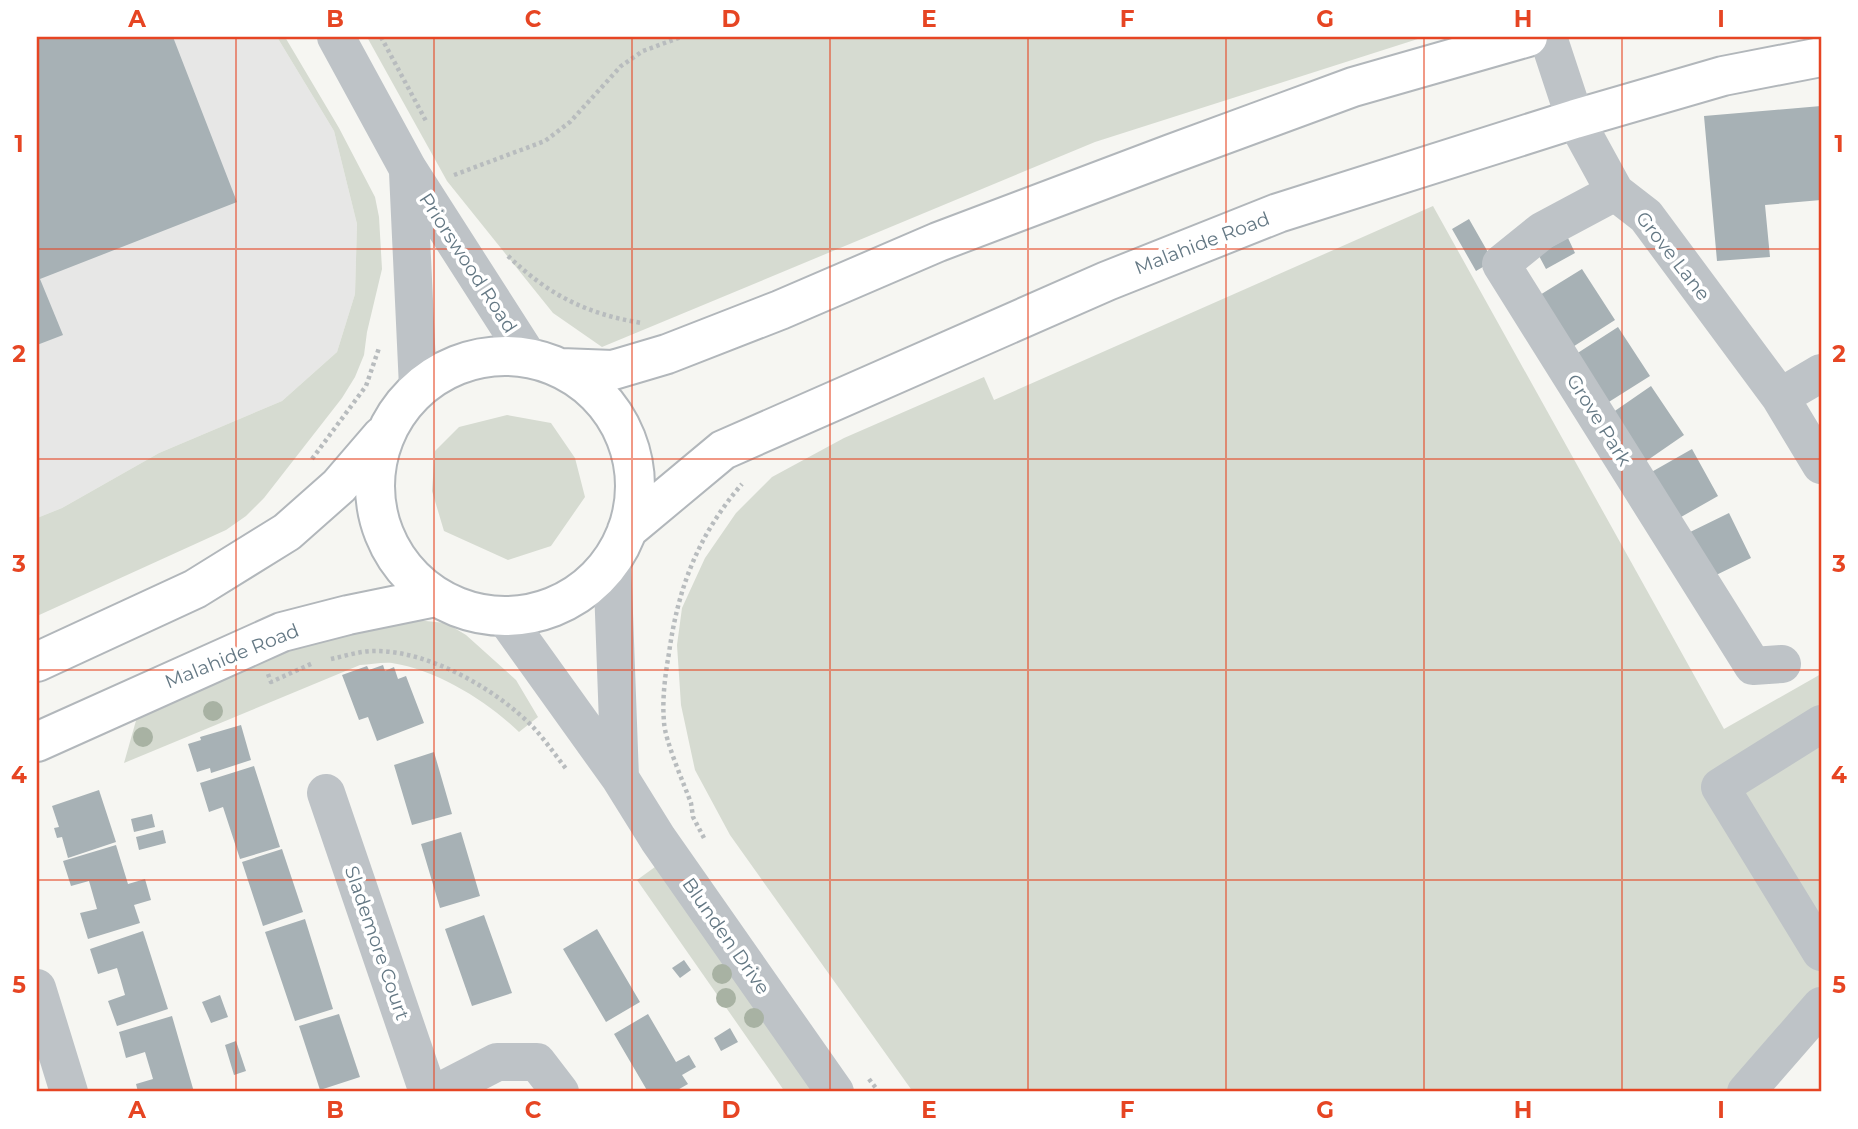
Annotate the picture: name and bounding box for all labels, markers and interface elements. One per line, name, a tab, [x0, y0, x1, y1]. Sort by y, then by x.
text: A	[127, 5, 146, 33]
text: B	[326, 5, 344, 33]
text: C	[525, 5, 542, 33]
text: D	[722, 5, 741, 33]
text: E	[921, 5, 937, 33]
text: F	[1120, 5, 1135, 33]
text: G	[1316, 5, 1334, 33]
text: H	[1514, 5, 1532, 33]
text: I	[1717, 5, 1725, 33]
text: 1	[14, 130, 24, 158]
text: 1	[1834, 130, 1844, 158]
street label: Priorswood Road	[414, 189, 522, 337]
street label: Malahide Road	[1131, 207, 1273, 279]
street label: Grove Lane	[1631, 207, 1715, 305]
text: 2	[12, 340, 26, 368]
text: 2	[1832, 340, 1846, 368]
street label: Grove Park	[1562, 370, 1637, 471]
text: 3	[11, 550, 26, 578]
text: 3	[1831, 550, 1846, 578]
street label: Malahide Road	[162, 619, 302, 693]
text: 4	[11, 761, 27, 789]
text: 4	[1831, 761, 1847, 789]
street label: Slademore Court	[340, 863, 414, 1023]
street label: Blunden Drive	[677, 873, 775, 999]
text: 5	[12, 971, 26, 999]
text: 5	[1832, 971, 1846, 999]
text: A	[127, 1096, 146, 1124]
text: B	[326, 1096, 344, 1124]
text: C	[525, 1096, 542, 1124]
text: D	[722, 1096, 741, 1124]
text: E	[921, 1096, 937, 1124]
text: F	[1120, 1096, 1135, 1124]
text: G	[1316, 1096, 1334, 1124]
text: H	[1514, 1096, 1532, 1124]
text: I	[1717, 1096, 1725, 1124]

